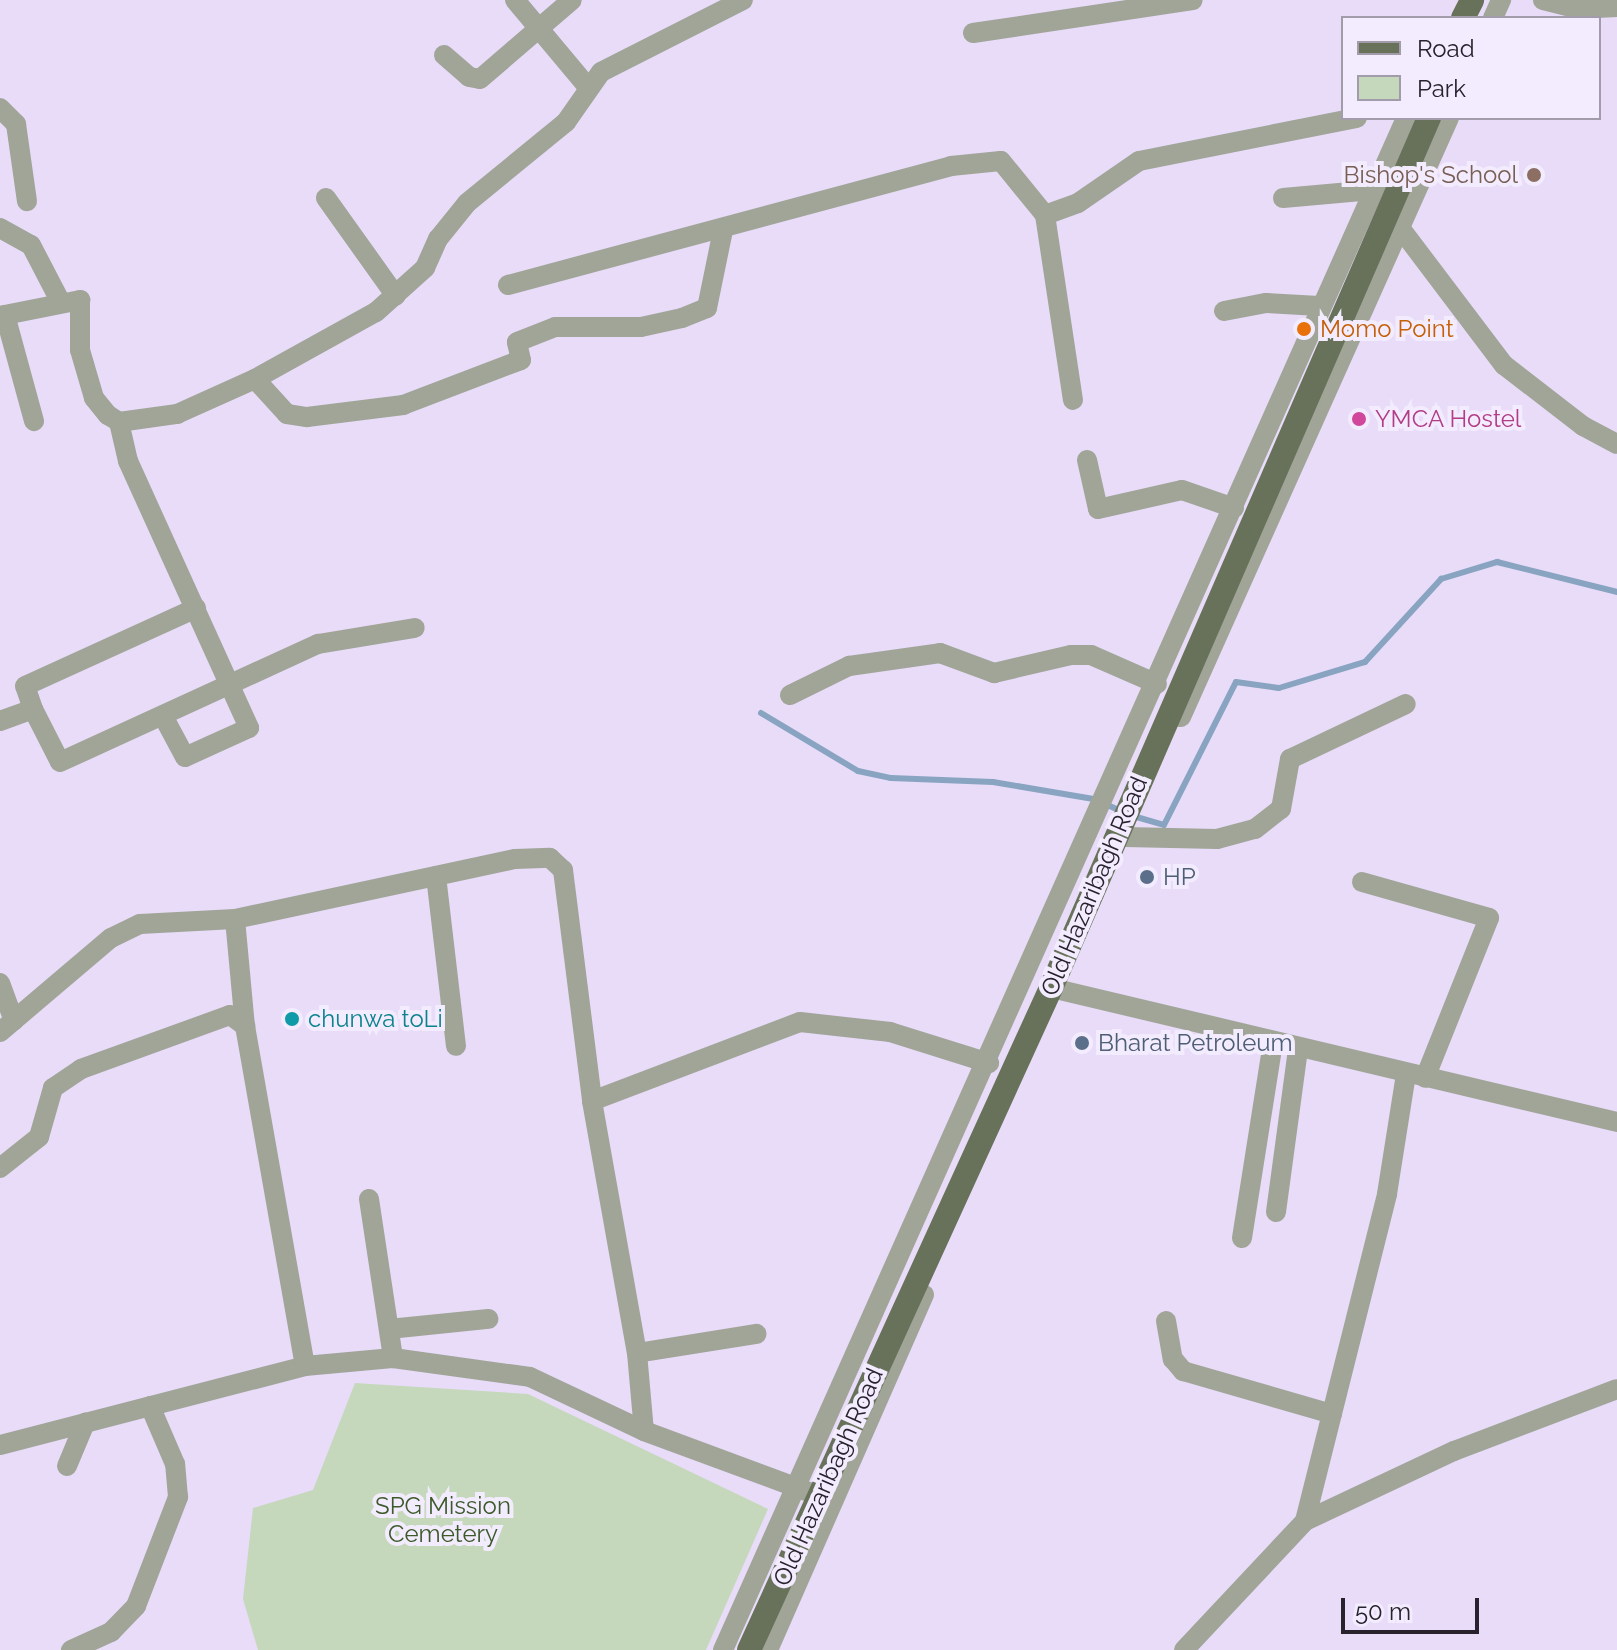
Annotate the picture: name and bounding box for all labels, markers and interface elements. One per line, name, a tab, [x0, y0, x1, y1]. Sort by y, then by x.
legend	[1341, 16, 1601, 120]
text: Road	[1417, 34, 1475, 63]
text: Park	[1417, 74, 1466, 103]
place label: Bishop's School	[1344, 161, 1518, 189]
marker: Bishop's School	[1525, 166, 1543, 184]
place label: Momo Point	[1320, 315, 1454, 343]
marker: Momo Point	[1295, 320, 1313, 338]
place label: YMCA Hostel	[1375, 405, 1522, 433]
marker: YMCA Hostel	[1350, 410, 1368, 428]
street label: Old Hazaribagh Road	[1035, 772, 1153, 1000]
place label: HP	[1163, 863, 1196, 891]
marker: HP	[1138, 868, 1156, 886]
place label: chunwa toLi	[308, 1005, 443, 1033]
marker: chunwa toLi	[283, 1010, 301, 1028]
place label: Bharat Petroleum	[1098, 1029, 1293, 1057]
marker: Bharat Petroleum	[1073, 1034, 1091, 1052]
street label: Old Hazaribagh Road	[767, 1364, 889, 1590]
park label: SPG Mission Cemetery	[375, 1492, 511, 1548]
scale bar	[1345, 1582, 1483, 1632]
text: 50 m	[1355, 1597, 1411, 1626]

